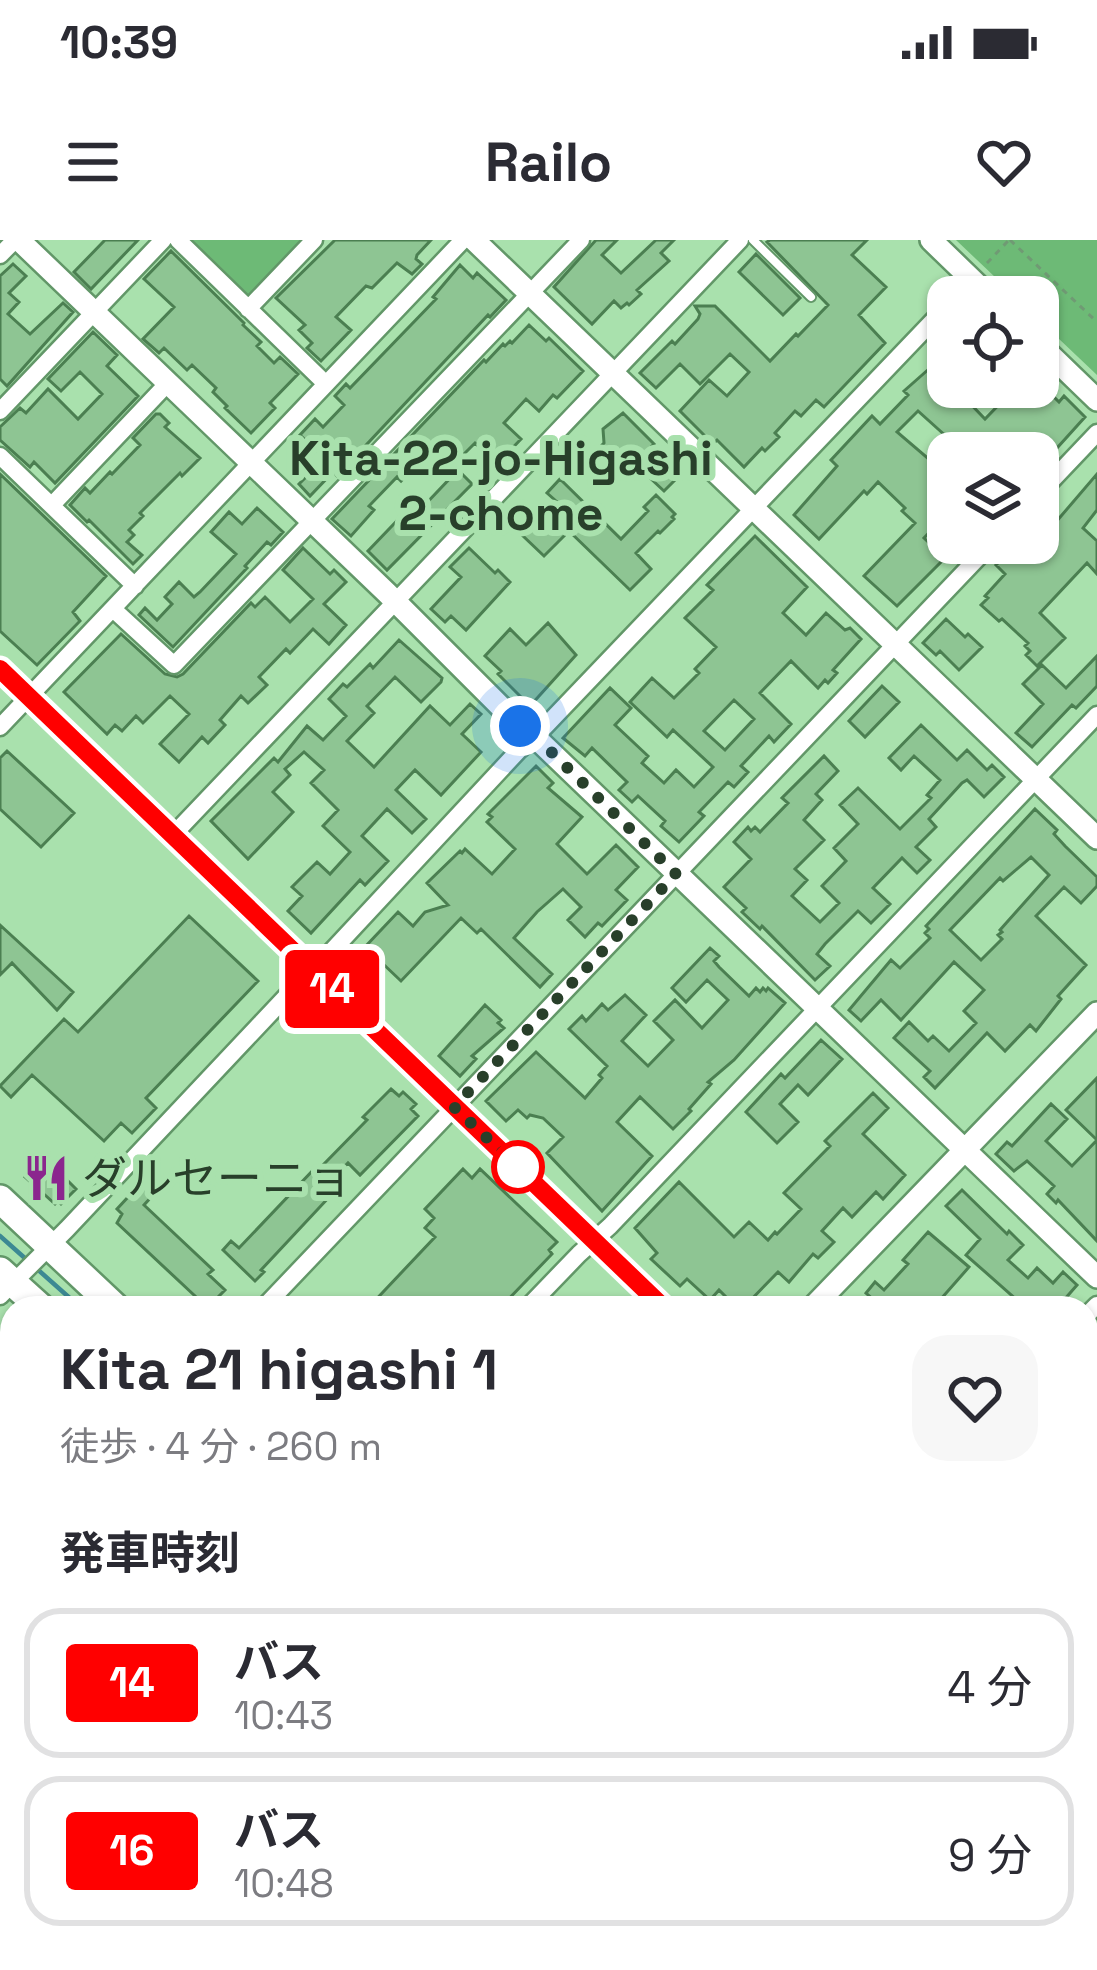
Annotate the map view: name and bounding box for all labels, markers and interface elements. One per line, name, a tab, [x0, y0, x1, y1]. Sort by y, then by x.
text: 10:39	[60, 14, 178, 71]
text: Railo	[485, 128, 612, 197]
icon: menu	[60, 129, 126, 195]
icon: heart	[971, 129, 1037, 195]
map controls	[927, 276, 1059, 564]
button: locate	[927, 276, 1059, 408]
district label: Kita-22-jo-Higashi 2-chome	[289, 428, 713, 544]
button: layers	[927, 432, 1059, 564]
your location	[490, 696, 550, 756]
line badge: 14	[278, 950, 386, 1028]
text: 14	[309, 962, 355, 1015]
unlabelled marker	[493, 1142, 543, 1192]
place label: ダルセーニョ	[82, 1150, 352, 1207]
restaurant icon: ダルセーニョ	[21, 1153, 71, 1203]
text: Kita 21 higashi 1	[60, 1333, 498, 1406]
button: heart	[912, 1335, 1038, 1461]
text: 徒歩 · 4 分 · 260 m	[60, 1422, 382, 1471]
text: 発車時刻	[60, 1525, 240, 1582]
text: バス	[234, 1634, 324, 1691]
text: 14	[109, 1656, 155, 1709]
text: 4 分	[947, 1659, 1032, 1716]
text: 10:43	[234, 1691, 333, 1740]
text: バス	[234, 1802, 324, 1859]
text: 16	[110, 1824, 154, 1877]
text: 9 分	[948, 1827, 1032, 1884]
text: 10:48	[234, 1859, 334, 1908]

